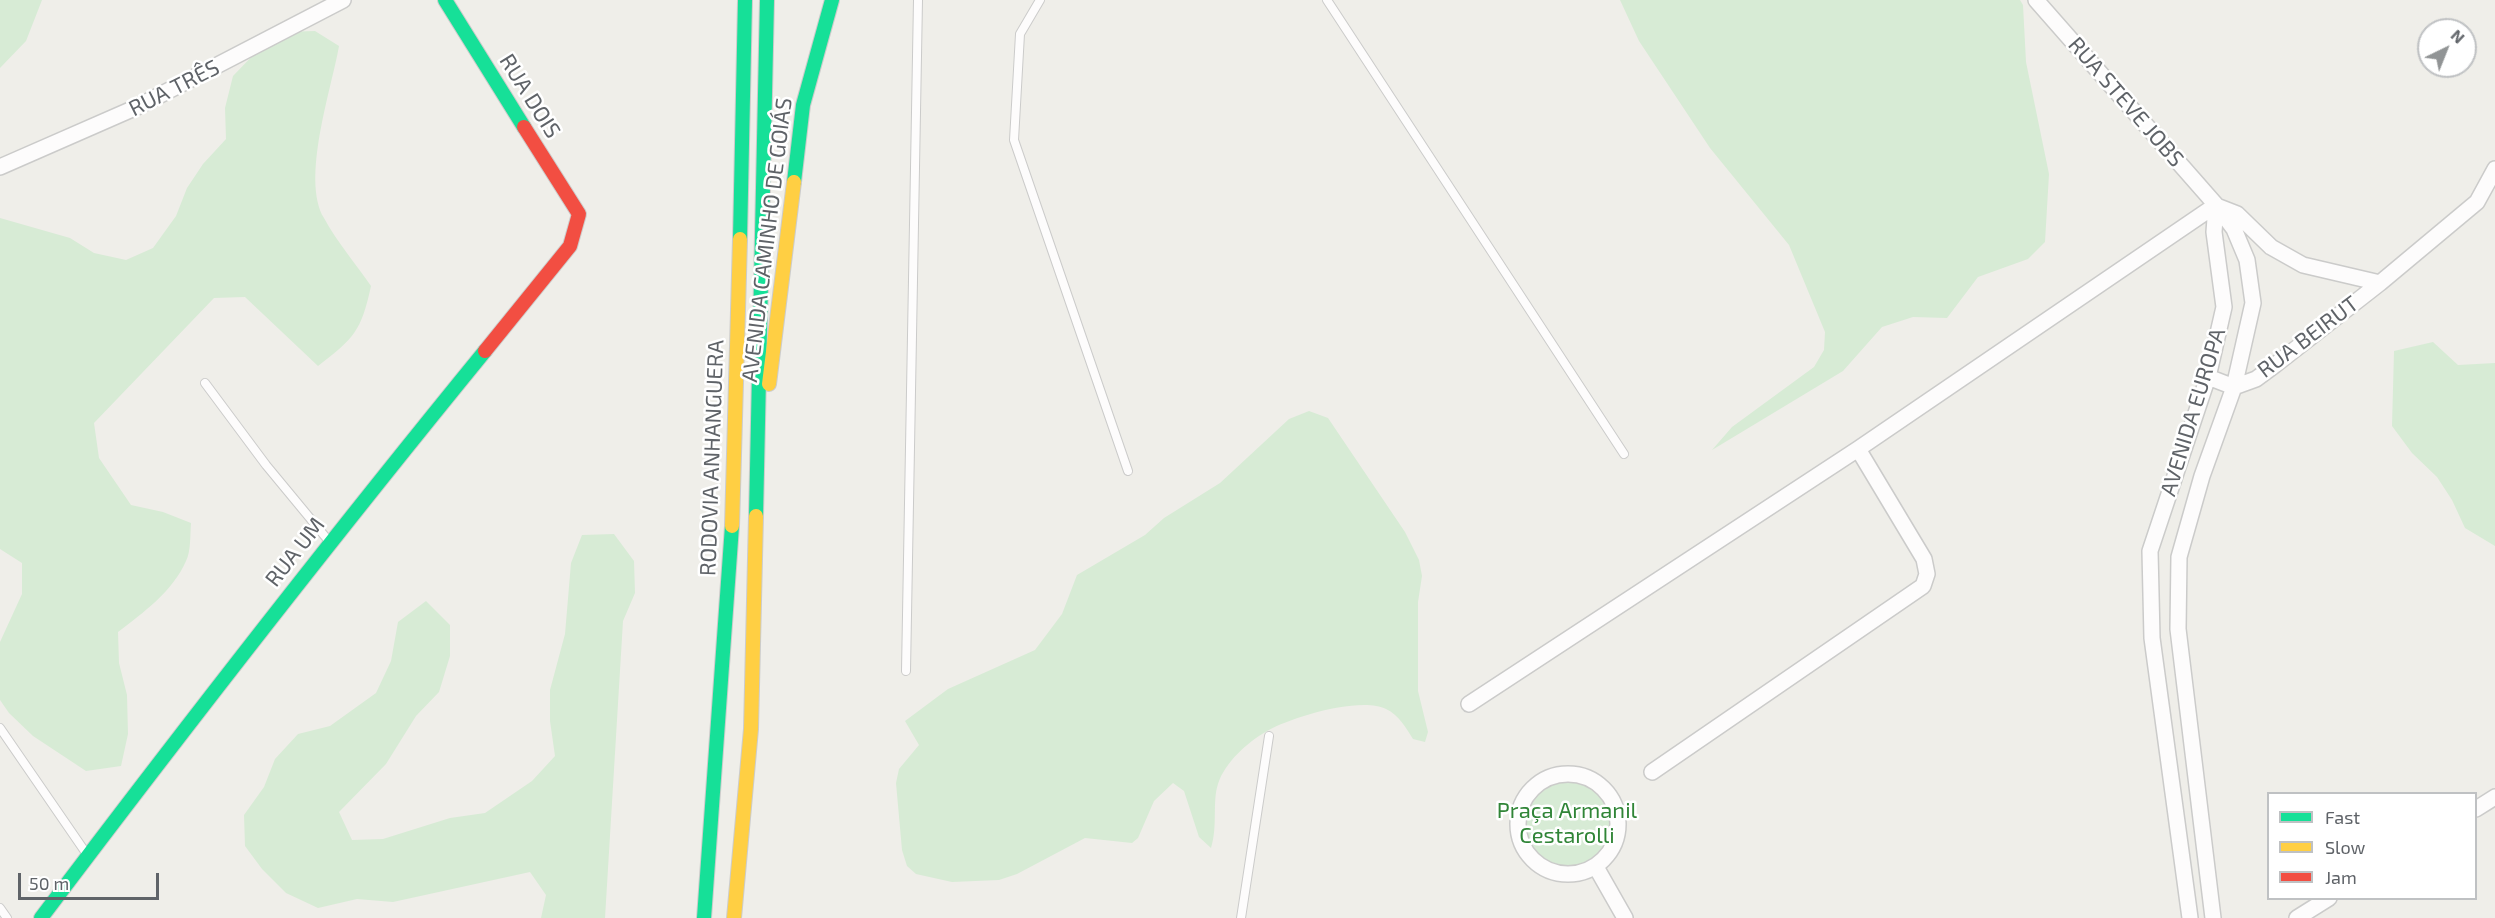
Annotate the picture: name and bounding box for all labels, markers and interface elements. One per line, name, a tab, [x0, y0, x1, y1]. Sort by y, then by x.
north arrow	[2417, 18, 2477, 78]
text: N	[2448, 25, 2469, 47]
street label: RUA STEVE JOBS	[2063, 32, 2189, 172]
street label: RUA DOIS	[494, 49, 566, 143]
street label: RUA TRÊS	[124, 54, 224, 122]
street label: AVENIDA CAMINHO DE GOIÁS	[736, 96, 798, 384]
street label: RUA BEIRUT	[2252, 290, 2364, 384]
street label: AVENIDA EUROPA	[2155, 325, 2231, 499]
street label: RODOVIA ANHANGUERA	[695, 339, 729, 577]
street label: RUA UM	[260, 512, 330, 592]
legend	[2267, 792, 2477, 900]
park label: Praça Armanil Cestarolli	[1497, 798, 1637, 849]
text: Fast	[2325, 806, 2360, 828]
text: Slow	[2325, 836, 2365, 858]
scale bar	[21, 861, 162, 899]
text: Jam	[2325, 866, 2357, 888]
text: 50 m	[29, 872, 69, 894]

